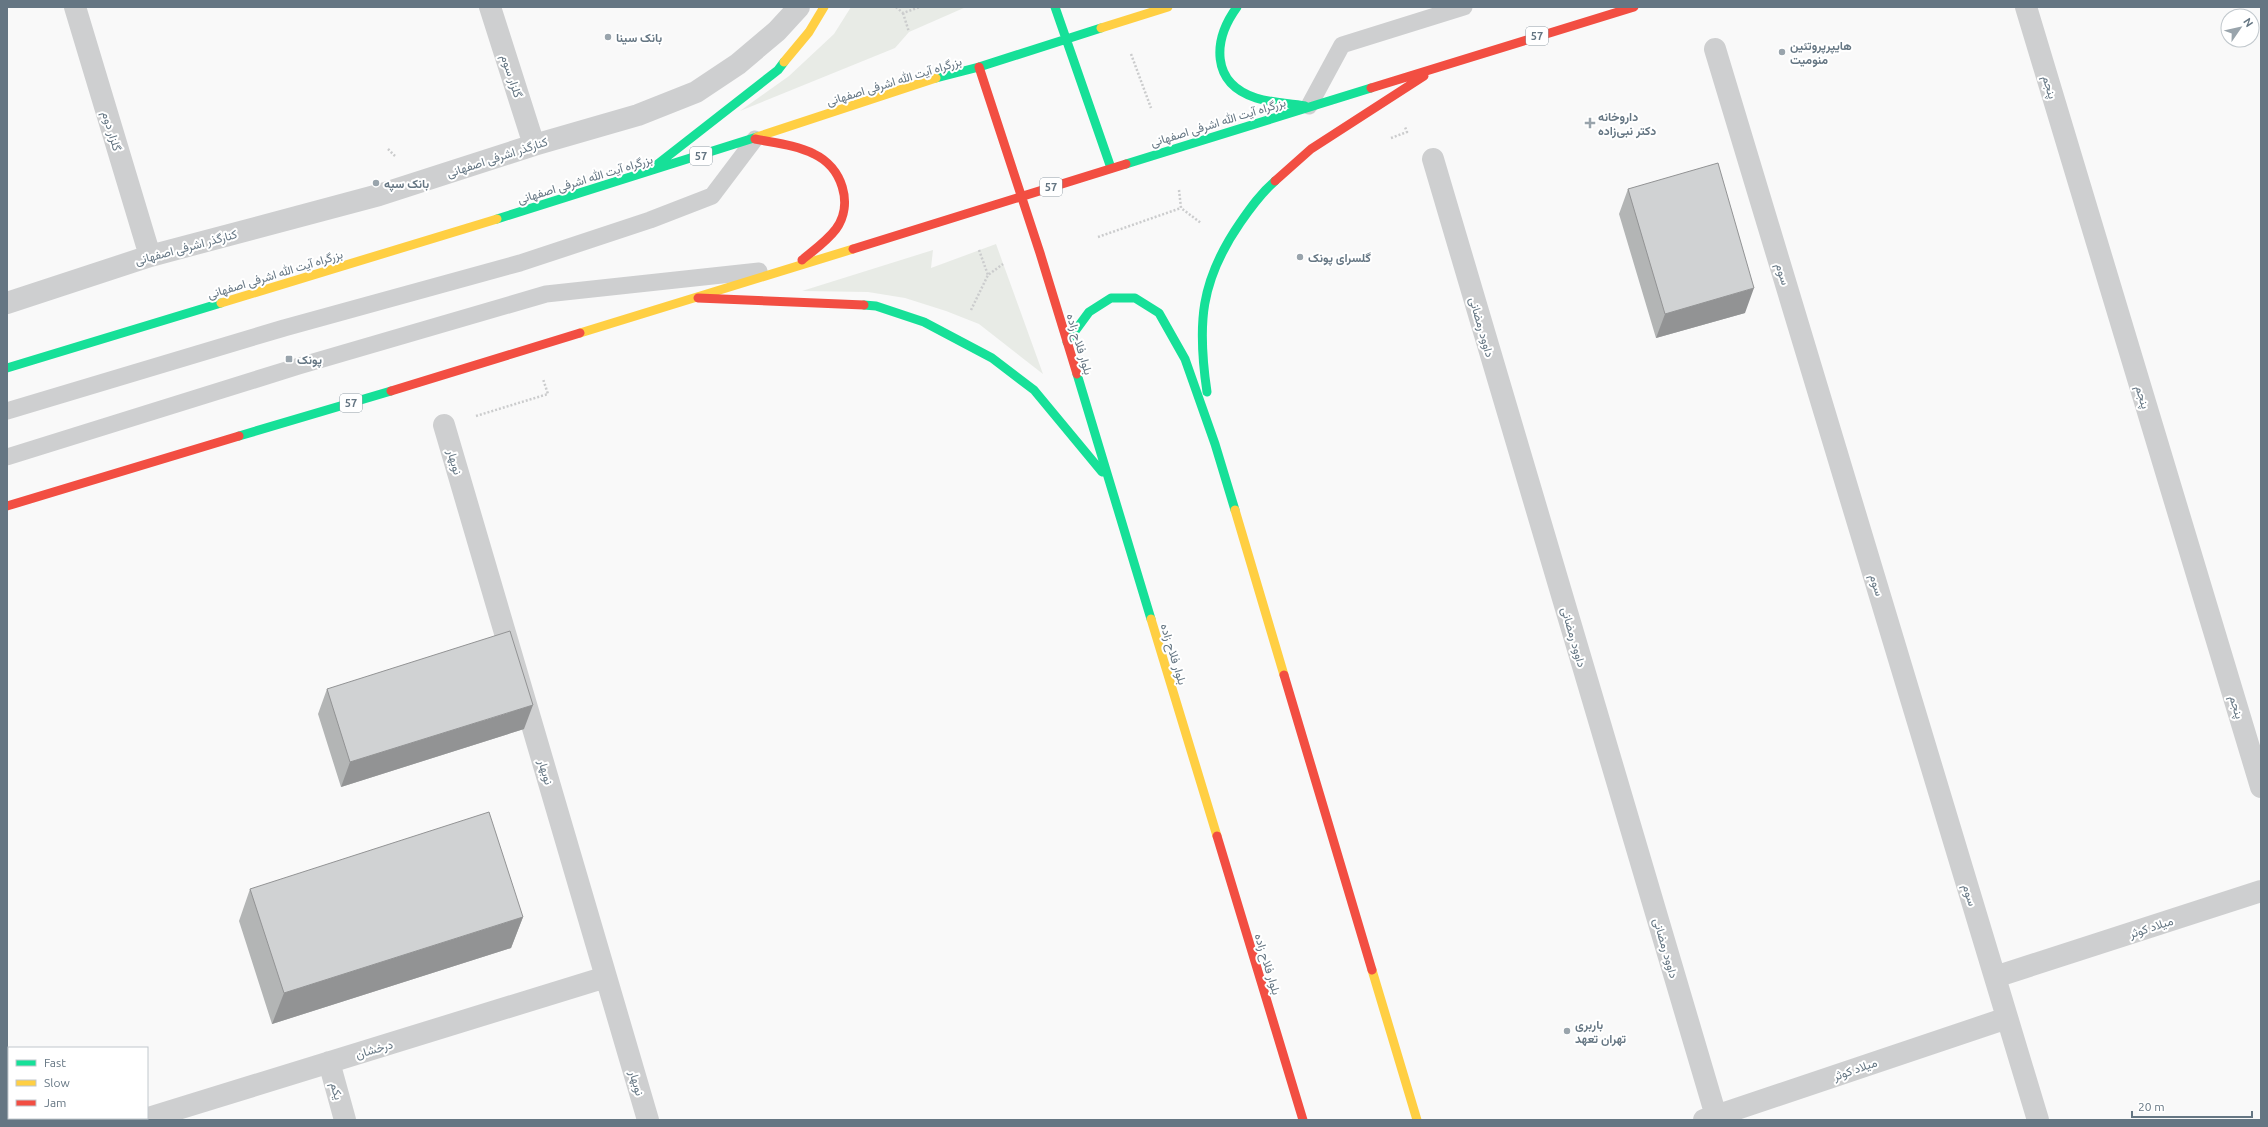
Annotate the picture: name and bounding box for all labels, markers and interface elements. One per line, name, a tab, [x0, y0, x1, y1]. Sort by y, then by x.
north arrow	[2220, 8, 2260, 48]
text: N	[2241, 16, 2256, 29]
road number: 57	[1526, 27, 1548, 45]
place label: بانک سینا	[616, 31, 662, 45]
marker: بانک سینا	[603, 32, 613, 42]
place label: هایپرپروتئین منومیت	[1790, 39, 1852, 68]
marker: هایپرپروتئین منومیت	[1777, 47, 1787, 57]
street label: گلزار سوم	[497, 53, 525, 100]
street label: بزرگراه آیت الله اشرفی اصفهانی	[825, 54, 964, 110]
street label: پنجم	[2038, 74, 2060, 101]
street label: بزرگراه آیت الله اشرفی اصفهانی	[1149, 95, 1288, 151]
street label: گلزار دوم	[98, 110, 124, 153]
place label: داروخانه دکتر نبی‌زاده	[1598, 110, 1656, 139]
marker: داروخانه دکتر نبی‌زاده	[1585, 118, 1595, 128]
street label: کنارگذر اشرفی اصفهانی	[445, 135, 550, 181]
road number: 57	[690, 147, 712, 165]
street label: بزرگراه آیت الله اشرفی اصفهانی	[516, 152, 655, 208]
place label: بانک سپه	[384, 177, 429, 192]
marker: بانک سپه	[371, 178, 381, 188]
road number: 57	[1040, 178, 1062, 196]
street label: کنارگذر اشرفی اصفهانی	[133, 227, 239, 269]
street label: بزرگراه آیت الله اشرفی اصفهانی	[206, 247, 345, 303]
place label: گلسرای پونک	[1308, 251, 1371, 266]
marker: گلسرای پونک	[1295, 252, 1305, 262]
street label: سوم	[1772, 262, 1792, 287]
street label: داوود رمضانی	[1465, 295, 1497, 359]
street label: بلوار فلاح زاده	[1062, 312, 1095, 377]
place label: پونک	[297, 353, 322, 368]
marker: پونک	[284, 354, 294, 364]
street label: پنجم	[2131, 384, 2153, 411]
road number: 57	[340, 394, 362, 412]
street label: نوبهار	[443, 447, 465, 477]
street label: سوم	[1866, 573, 1886, 598]
street label: داوود رمضانی	[1557, 605, 1589, 669]
street label: بلوار فلاح زاده	[1156, 622, 1189, 687]
street label: پنجم	[2225, 694, 2247, 721]
street label: نوبهار	[534, 757, 556, 787]
street label: سوم	[1959, 883, 1979, 908]
street label: میلاد کوثر	[2126, 914, 2175, 942]
street label: داوود رمضانی	[1649, 916, 1681, 980]
street label: بلوار فلاح زاده	[1250, 932, 1283, 997]
place label: باربری تهران تعهد	[1575, 1018, 1626, 1047]
marker: باربری تهران تعهد	[1562, 1026, 1572, 1036]
street label: درخشان	[354, 1037, 395, 1063]
legend	[8, 1047, 148, 1119]
street label: میلاد کوثر	[1830, 1055, 1879, 1085]
text: Fast	[44, 1056, 66, 1069]
street label: نوبهار	[625, 1068, 647, 1098]
text: Slow	[44, 1076, 70, 1089]
street label: یکم	[326, 1081, 346, 1102]
scale bar	[2132, 1093, 2252, 1119]
text: Jam	[44, 1096, 66, 1109]
text: 20 m	[2138, 1100, 2165, 1113]

